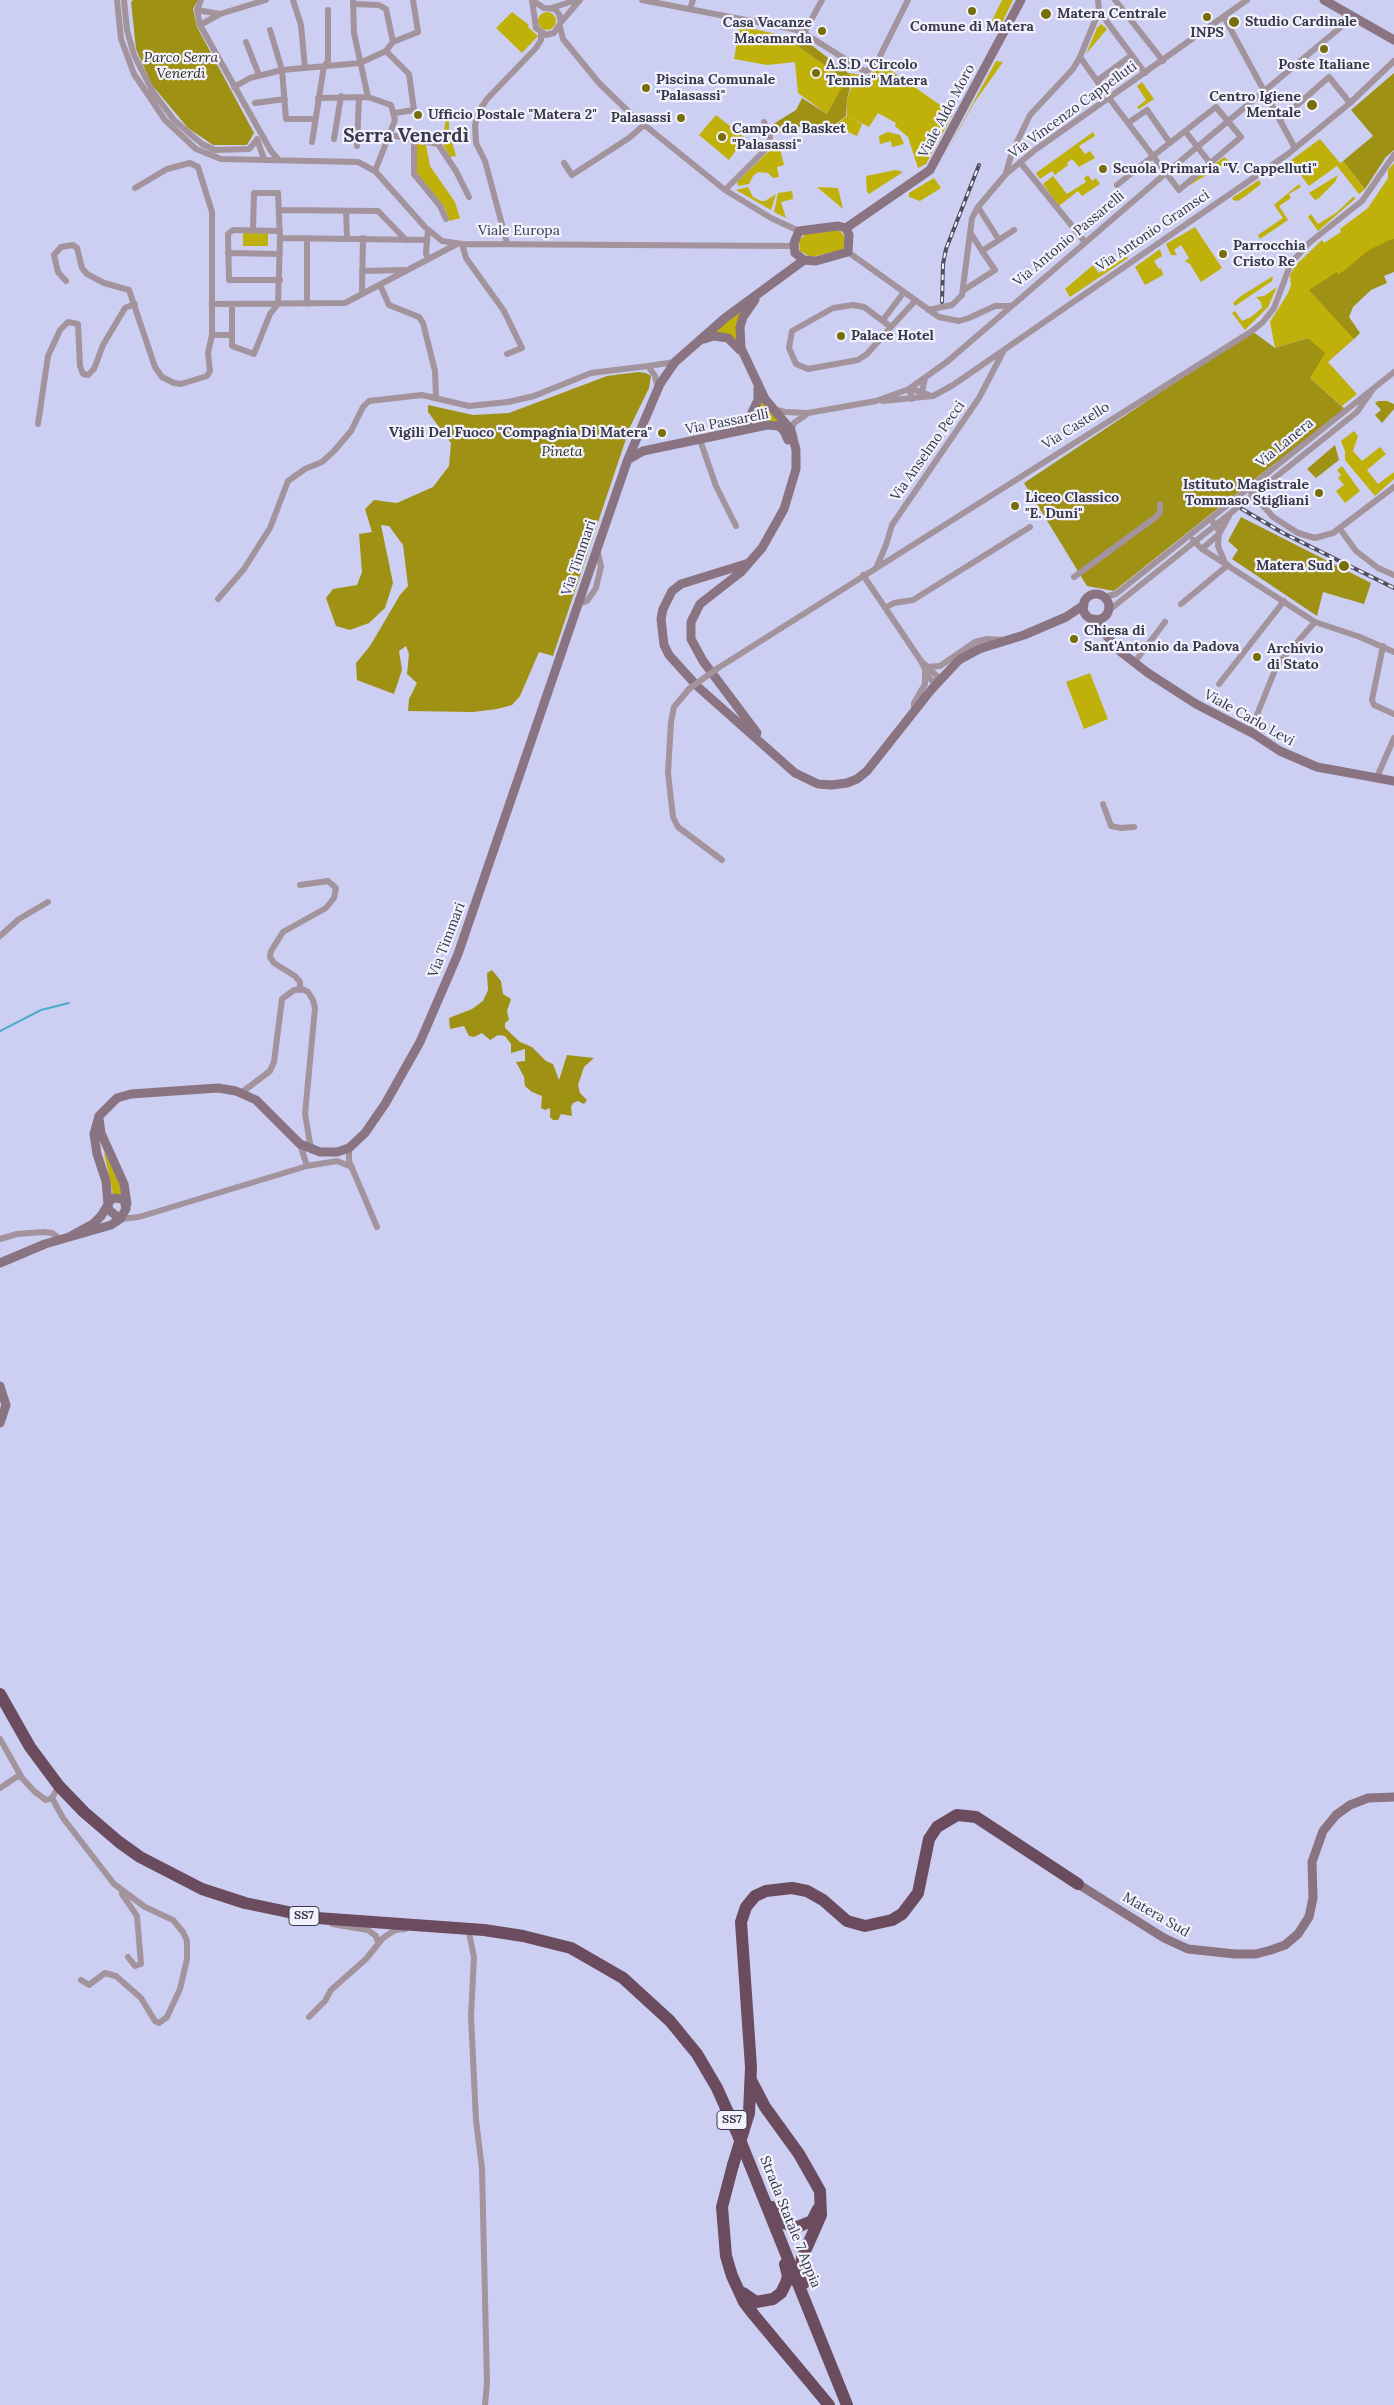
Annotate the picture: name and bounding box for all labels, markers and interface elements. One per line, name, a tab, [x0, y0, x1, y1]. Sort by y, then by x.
marker: Comune di Matera	[966, 5, 978, 17]
place label: Matera Centrale	[1057, 6, 1166, 22]
marker: Matera Centrale	[1039, 7, 1053, 21]
marker: INPS	[1201, 11, 1213, 23]
place label: Studio Cardinale	[1245, 14, 1357, 30]
place label: Casa Vacanze Macamarda	[723, 15, 812, 48]
marker: Studio Cardinale	[1227, 15, 1241, 29]
place label: Comune di Matera	[910, 19, 1034, 35]
marker: Casa Vacanze Macamarda	[816, 25, 828, 37]
place label: INPS	[1190, 25, 1224, 41]
marker: Poste Italiane	[1318, 43, 1330, 55]
park label: Parco Serra Venerdì	[144, 50, 218, 82]
place label: A.S.D "Circolo Tennis" Matera	[826, 57, 927, 90]
place label: Poste Italiane	[1278, 57, 1370, 73]
street label: Via Vincenzo Cappelluti	[1006, 58, 1140, 162]
street label: Viale Aldo Moro	[915, 62, 979, 160]
marker: A.S.D "Circolo Tennis" Matera	[810, 67, 822, 79]
place label: Piscina Comunale "Palasassi"	[656, 72, 775, 104]
marker: Piscina Comunale "Palasassi"	[640, 82, 652, 94]
place label: Centro Igiene Mentale	[1209, 89, 1301, 121]
marker: Centro Igiene Mentale	[1305, 98, 1319, 112]
place label: Ufficio Postale "Matera 2"	[428, 107, 597, 123]
marker: Ufficio Postale "Matera 2"	[412, 109, 424, 121]
place label: Palasassi	[611, 110, 671, 126]
marker: Palasassi	[675, 112, 687, 124]
place label: Campo da Basket "Palasassi"	[732, 121, 846, 154]
district label: Serra Venerdì	[343, 126, 469, 148]
marker: Campo da Basket "Palasassi"	[716, 131, 728, 143]
place label: Scuola Primaria "V. Cappelluti"	[1113, 161, 1317, 177]
marker: Scuola Primaria "V. Cappelluti"	[1097, 163, 1109, 175]
street label: Via Antonio Gramsci	[1093, 187, 1213, 275]
street label: Via Antonio Passarelli	[1010, 188, 1128, 290]
street label: Viale Europa	[478, 223, 560, 239]
place label: Parrocchia Cristo Re	[1233, 238, 1306, 270]
marker: Parrocchia Cristo Re	[1217, 248, 1229, 260]
place label: Palace Hotel	[851, 328, 934, 344]
marker: Palace Hotel	[835, 330, 847, 342]
street label: Via Anselmo Pecci	[887, 398, 969, 504]
street label: Via Castello	[1039, 399, 1113, 453]
street label: Via Passarelli	[684, 406, 770, 438]
street label: Via Lanera	[1253, 415, 1317, 471]
place label: Vigili Del Fuoco "Compagnia Di Matera"	[389, 425, 652, 441]
marker: Vigili Del Fuoco "Compagnia Di Matera"	[656, 427, 668, 439]
park label: Pineta	[542, 444, 582, 460]
place label: Istituto Magistrale Tommaso Stigliani	[1183, 477, 1309, 510]
marker: Istituto Magistrale Tommaso Stigliani	[1313, 487, 1325, 499]
place label: Liceo Classico "E. Duni"	[1025, 490, 1119, 522]
marker: Liceo Classico "E. Duni"	[1009, 500, 1021, 512]
street label: Via Timmari	[558, 518, 600, 598]
place label: Matera Sud	[1256, 558, 1333, 574]
marker: Matera Sud	[1337, 559, 1351, 573]
place label: Chiesa di Sant'Antonio da Padova	[1084, 623, 1239, 656]
marker: Chiesa di Sant'Antonio da Padova	[1068, 633, 1080, 645]
place label: Archivio di Stato	[1267, 641, 1323, 674]
marker: Archivio di Stato	[1251, 651, 1263, 663]
street label: Viale Carlo Levi	[1201, 686, 1297, 750]
street label: Via Timmari	[425, 900, 469, 980]
street label: Matera Sud	[1120, 1889, 1192, 1941]
road number: SS7	[289, 1906, 319, 1925]
road number: SS7	[717, 2110, 747, 2130]
street label: Strada Statale 7 Appia	[756, 2154, 824, 2290]

